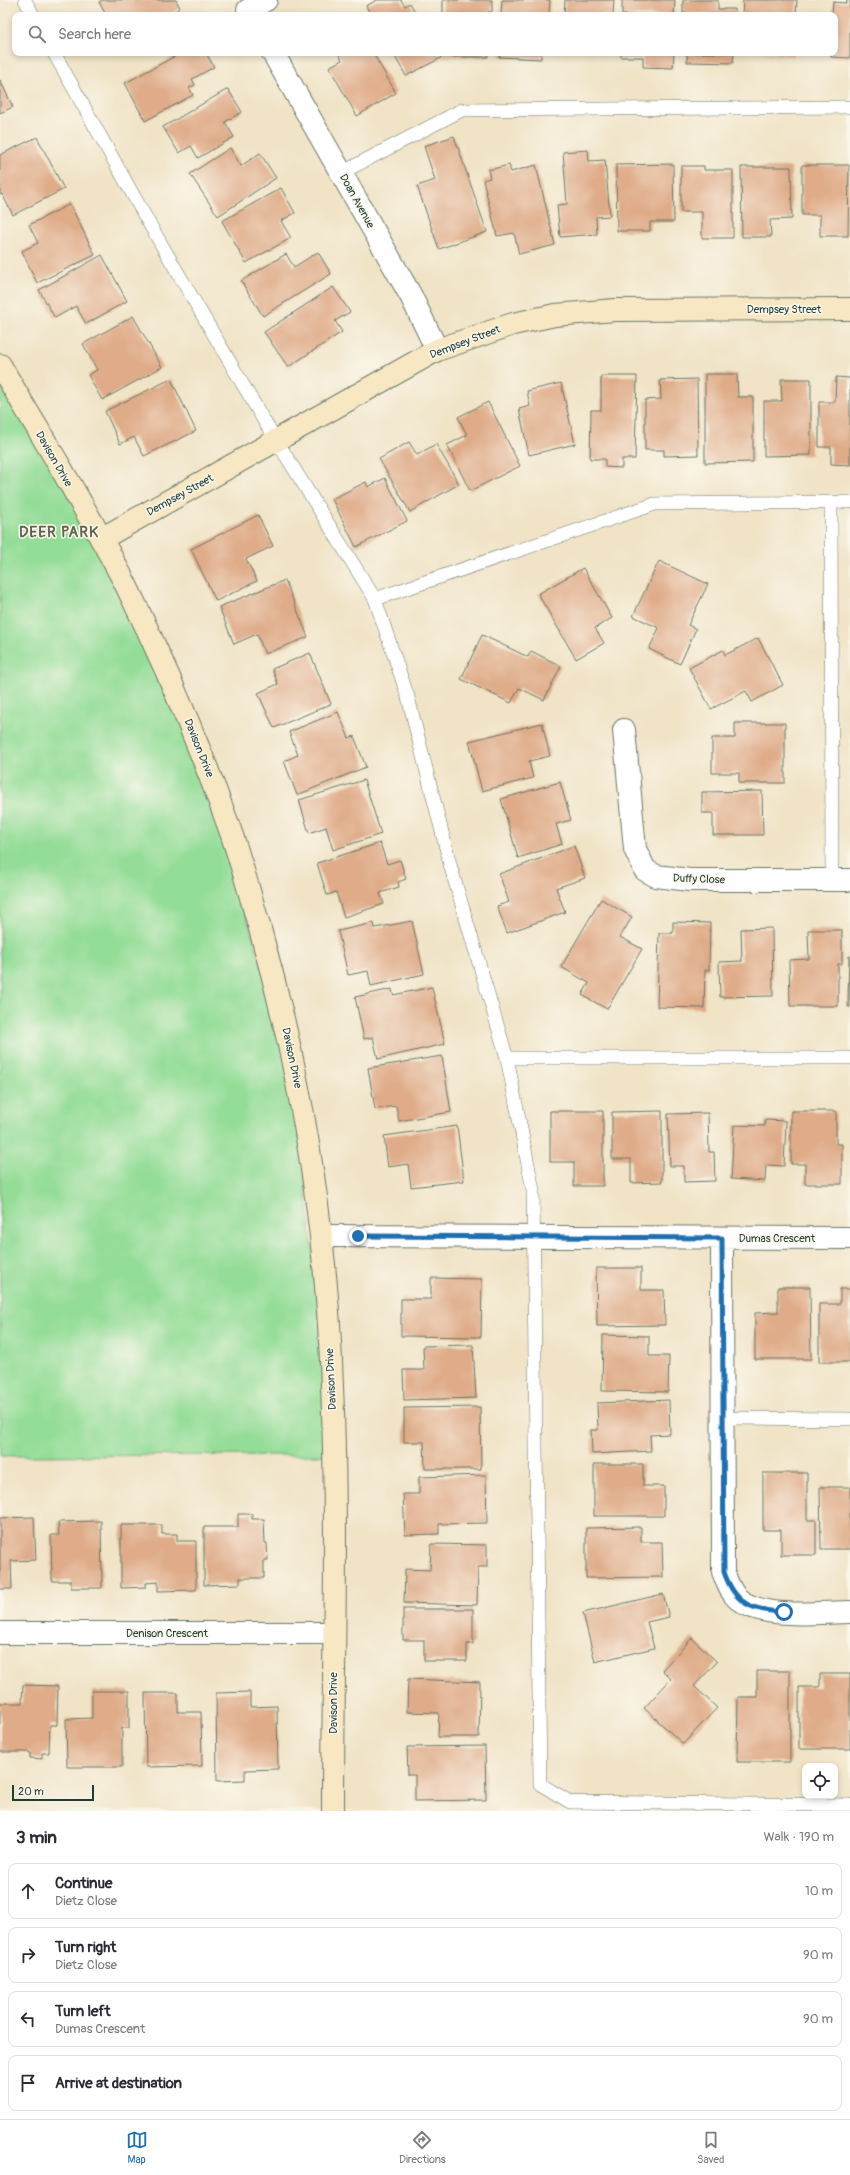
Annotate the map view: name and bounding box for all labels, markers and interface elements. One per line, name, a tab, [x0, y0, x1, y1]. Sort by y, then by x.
search box	[12, 12, 838, 56]
icon: search	[26, 23, 48, 45]
text: Search here	[58, 25, 131, 44]
street label: Doan Avenue	[337, 172, 378, 231]
street label: Dempsey Street	[747, 303, 822, 316]
street label: Dempsey Street	[428, 322, 503, 361]
street label: Davison Drive	[33, 429, 75, 489]
street label: Dempsey Street	[144, 471, 216, 519]
district label: DEER PARK	[19, 523, 99, 542]
street label: Davison Drive	[181, 717, 217, 780]
street label: Duffy Close	[673, 872, 726, 886]
street label: Davison Drive	[279, 1026, 305, 1090]
route end	[349, 1227, 367, 1245]
street label: Dumas Crescent	[739, 1232, 816, 1245]
street label: Davison Drive	[323, 1347, 339, 1410]
route start	[775, 1603, 793, 1621]
street label: Denison Crescent	[126, 1627, 208, 1640]
street label: Davison Drive	[327, 1672, 340, 1734]
map controls	[802, 1763, 838, 1799]
button: locate	[802, 1763, 838, 1799]
scale bar	[12, 1783, 94, 1802]
text: 20 m	[18, 1785, 44, 1798]
text: 3 min	[16, 1827, 57, 1848]
text: Walk · 190 m	[763, 1829, 834, 1845]
text: Continue	[55, 1874, 113, 1893]
icon: ahead	[17, 1880, 39, 1902]
text: 10 m	[805, 1883, 833, 1899]
text: Dietz Close	[55, 1893, 117, 1909]
text: Turn right	[55, 1938, 116, 1957]
icon: right	[17, 1944, 39, 1966]
text: 90 m	[803, 1947, 833, 1963]
text: Dietz Close	[55, 1957, 117, 1973]
text: Turn left	[55, 2002, 111, 2021]
icon: left	[17, 2008, 39, 2030]
text: 90 m	[803, 2011, 833, 2027]
text: Dumas Crescent	[55, 2021, 145, 2037]
icon: arrive	[17, 2072, 39, 2094]
text: Arrive at destination	[55, 2074, 182, 2093]
tab: Map	[126, 2129, 148, 2166]
tab: Directions	[399, 2129, 446, 2166]
tab: Saved	[697, 2129, 724, 2166]

